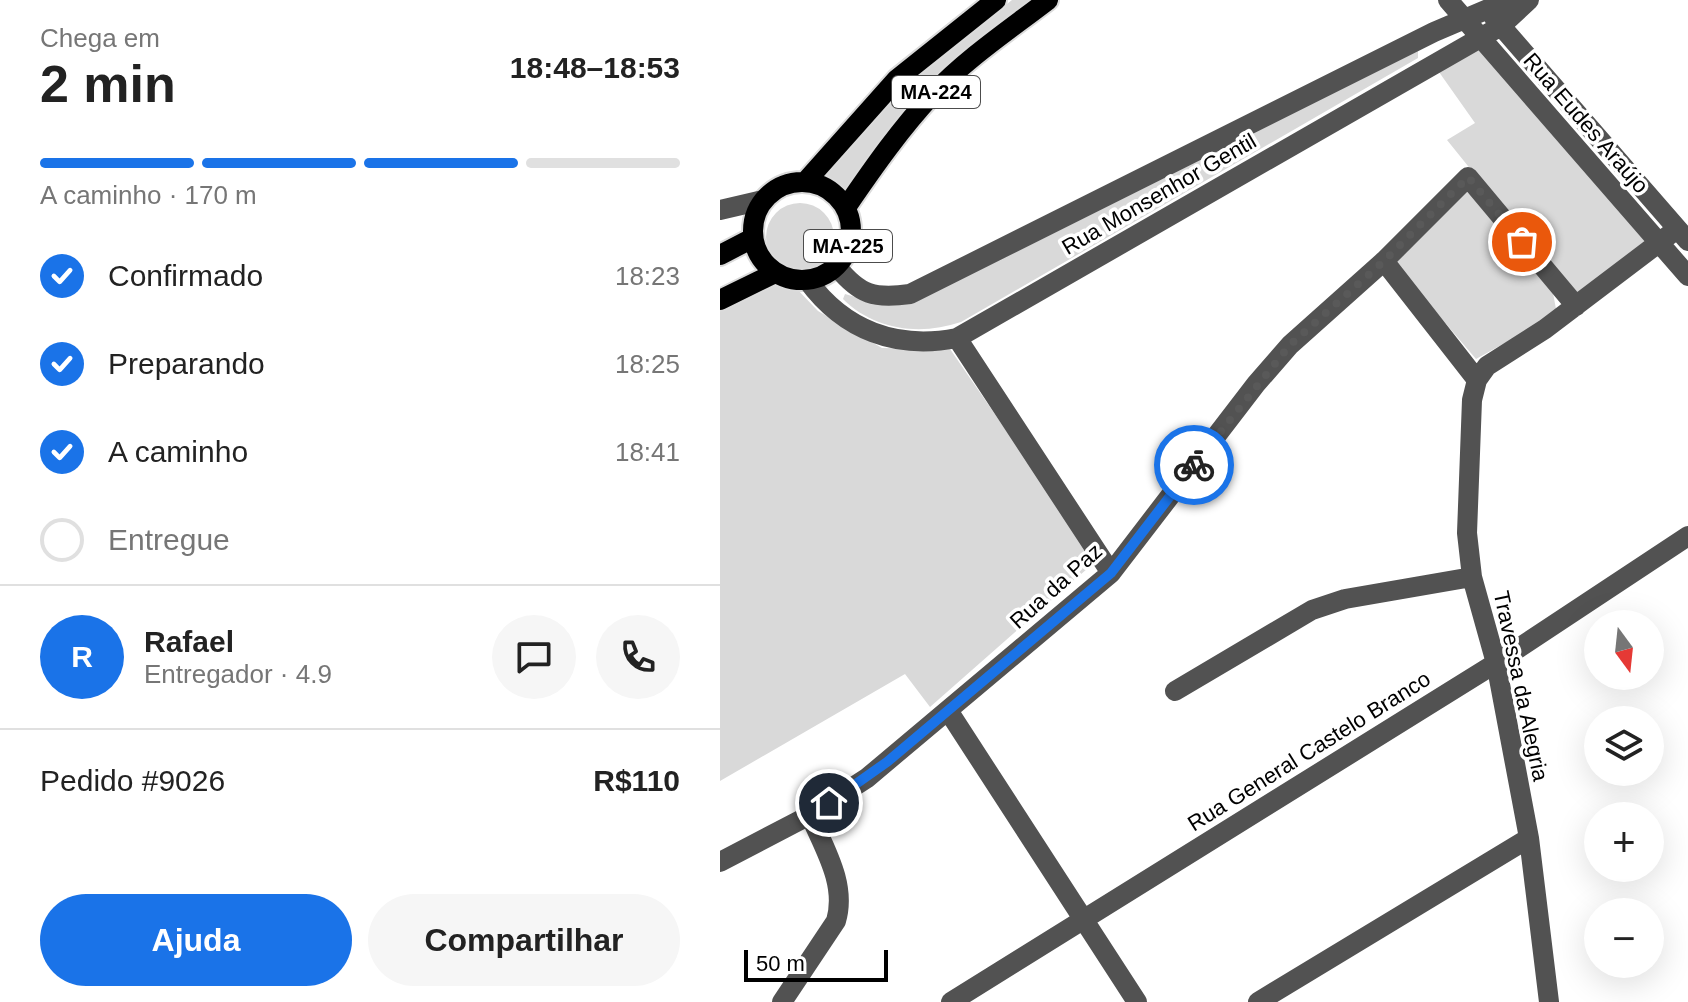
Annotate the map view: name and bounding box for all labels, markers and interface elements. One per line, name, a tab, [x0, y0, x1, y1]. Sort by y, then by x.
text: Chega em	[40, 23, 160, 53]
street label: Rua Eudes Araújo	[1518, 48, 1654, 198]
text: 18:48–18:53	[510, 51, 680, 84]
text: 2 min	[40, 55, 176, 113]
road number: MA-224	[892, 76, 980, 108]
street label: Rua Monsenhor Gentil	[1057, 128, 1261, 260]
text: A caminho · 170 m	[40, 180, 257, 210]
pin	[1488, 208, 1556, 276]
icon: bag	[1500, 220, 1544, 264]
road number: MA-225	[804, 230, 892, 262]
icon: check	[40, 254, 84, 298]
text: Confirmado	[108, 259, 263, 292]
text: 18:23	[615, 261, 680, 291]
icon: check	[40, 342, 84, 386]
text: Preparando	[108, 347, 265, 380]
text: 18:25	[615, 349, 680, 379]
courier	[1154, 425, 1234, 505]
icon: check	[40, 430, 84, 474]
text: A caminho	[108, 435, 248, 468]
text: 18:41	[615, 437, 680, 467]
icon: bike	[1172, 443, 1216, 487]
text: Entregue	[108, 523, 230, 556]
street label: Rua da Paz	[1005, 538, 1107, 634]
street label: Travessa da Alegria	[1489, 589, 1554, 784]
north arrow	[1584, 610, 1664, 690]
map controls	[1584, 610, 1664, 978]
button: chat	[492, 615, 576, 699]
button: phone	[596, 615, 680, 699]
text: Rafael	[144, 625, 234, 658]
text: R	[71, 640, 93, 673]
text: Entregador · 4.9	[144, 659, 332, 689]
street label: Rua General Castelo Branco	[1183, 666, 1435, 836]
button: layers	[1584, 706, 1664, 786]
text: Pedido #9026	[40, 764, 225, 797]
text: R$110	[593, 764, 680, 797]
pin	[795, 769, 863, 837]
icon: home	[807, 781, 851, 825]
button: +	[1584, 802, 1664, 882]
button: Ajuda	[40, 894, 352, 986]
button: Compartilhar	[368, 894, 680, 986]
button: −	[1584, 898, 1664, 978]
scale bar	[744, 946, 888, 982]
text: 50 m	[756, 951, 805, 976]

